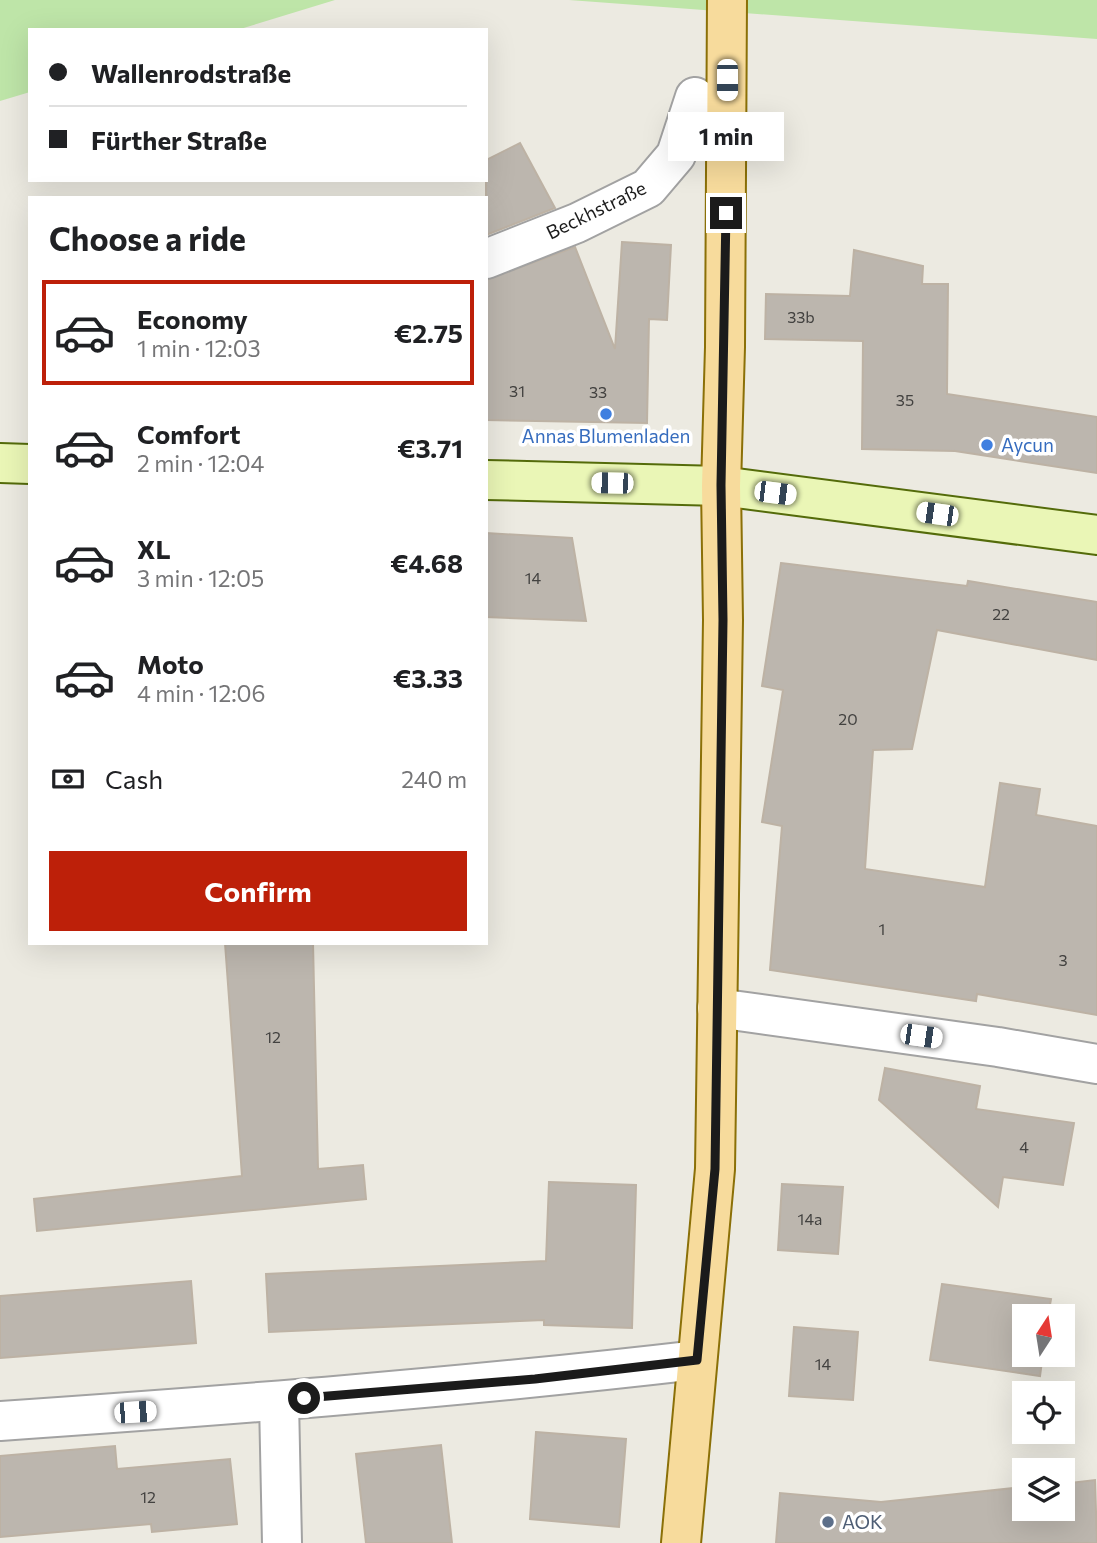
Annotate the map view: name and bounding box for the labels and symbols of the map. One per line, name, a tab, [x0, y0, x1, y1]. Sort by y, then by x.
car	[717, 59, 738, 101]
callout: 1 min	[668, 111, 784, 160]
street label: Beckhstraße	[542, 176, 649, 244]
route end	[710, 197, 742, 229]
house number: 33b	[787, 307, 815, 326]
house number: 31	[509, 381, 525, 400]
house number: 33	[589, 382, 607, 401]
house number: 35	[896, 390, 914, 409]
marker: Annas Blumenladen	[598, 406, 614, 422]
place label: Annas Blumenladen	[522, 424, 690, 447]
place label: Aycun	[1001, 433, 1054, 456]
marker: Aycun	[979, 437, 995, 453]
car	[591, 472, 634, 494]
car	[753, 480, 798, 506]
car	[915, 501, 960, 527]
house number: 14	[525, 568, 542, 587]
house number: 22	[992, 604, 1010, 623]
house number: 20	[838, 709, 858, 728]
house number: 1	[879, 919, 885, 938]
house number: 3	[1058, 950, 1068, 969]
car	[899, 1023, 944, 1049]
house number: 12	[265, 1027, 281, 1046]
house number: 4	[1019, 1137, 1029, 1156]
house number: 14a	[798, 1209, 822, 1228]
north arrow	[1012, 1304, 1074, 1367]
house number: 14	[815, 1354, 832, 1373]
route start	[288, 1382, 320, 1414]
car	[114, 1400, 157, 1424]
house number: 12	[140, 1487, 156, 1506]
place label: AOK	[842, 1510, 883, 1533]
marker: AOK	[820, 1514, 836, 1530]

